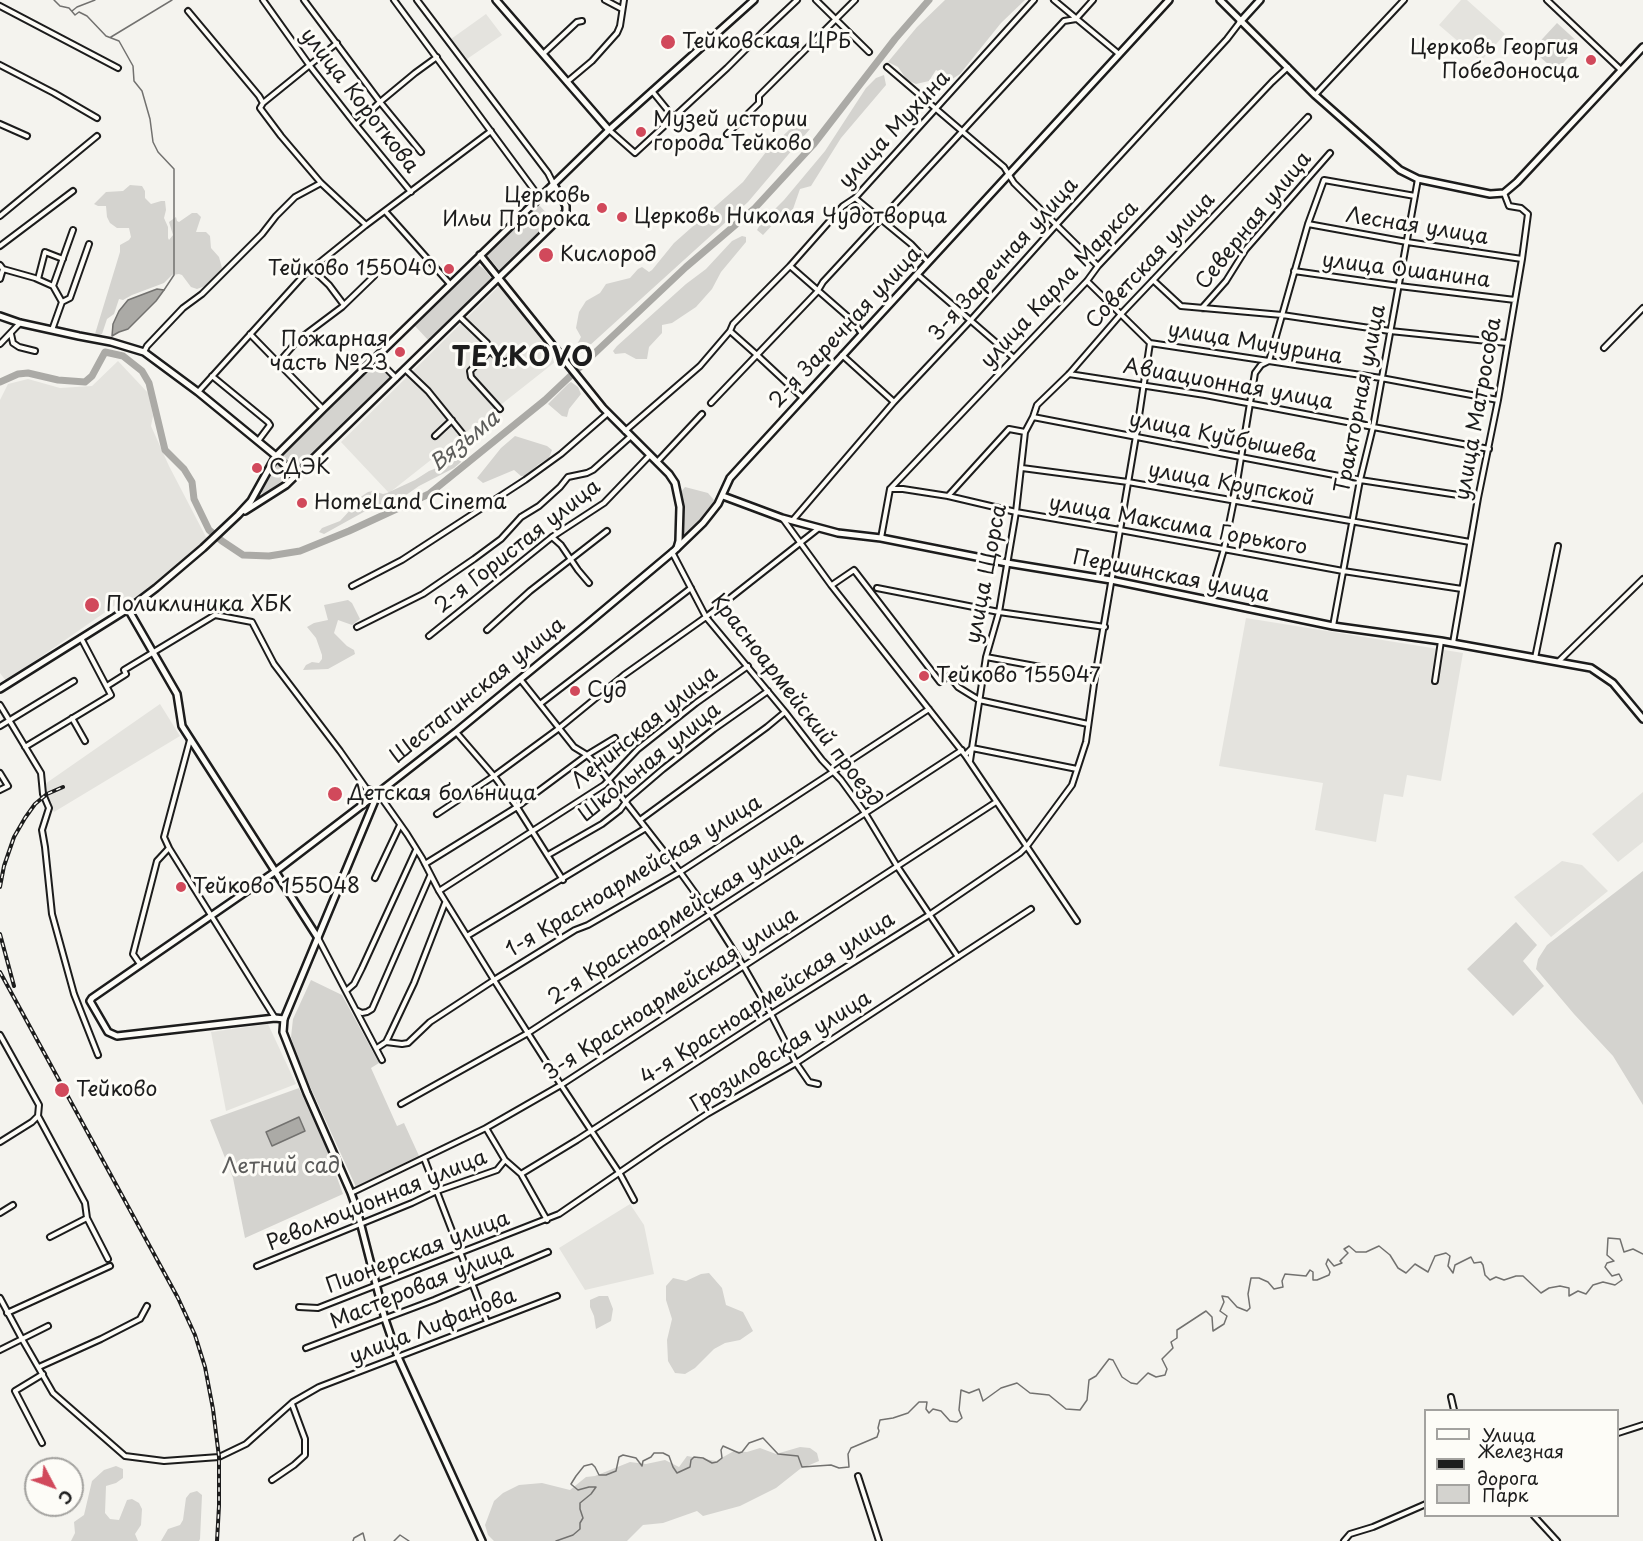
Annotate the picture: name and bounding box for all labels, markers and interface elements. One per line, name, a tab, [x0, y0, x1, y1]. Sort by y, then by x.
street label: улица Короткова	[294, 23, 424, 179]
place label: Тейковская ЦРБ	[682, 29, 851, 55]
marker: Тейковская ЦРБ	[659, 33, 677, 51]
place label: Церковь Георгия Победоносца	[1410, 35, 1579, 85]
marker: Церковь Георгия Победоносца	[1584, 53, 1598, 67]
street label: улица Мухина	[834, 66, 956, 194]
place label: Музей истории города Тейково	[653, 107, 812, 157]
marker: Музей истории города Тейково	[634, 125, 648, 139]
street label: Северная улица	[1191, 147, 1317, 295]
street label: 3-я Заречная улица	[924, 173, 1084, 347]
place label: Церковь Ильи Пророка	[442, 183, 590, 233]
street label: Советская улица	[1081, 188, 1221, 334]
street label: улица Карла Маркса	[976, 196, 1144, 374]
marker: Церковь Ильи Пророка	[595, 201, 609, 215]
street label: Лесная улица	[1344, 203, 1490, 251]
place label: Церковь Николая Чудотворца	[634, 204, 947, 230]
marker: Церковь Николая Чудотворца	[615, 210, 629, 224]
place label: Кислород	[560, 242, 657, 268]
street label: 2-я Заречная улица	[765, 242, 927, 414]
marker: Кислород	[537, 246, 555, 264]
street label: улица Ошанина	[1320, 248, 1492, 294]
place label: Тейково 155040	[268, 256, 437, 282]
marker: Тейково 155040	[442, 262, 456, 276]
street label: Тракторная улица	[1330, 303, 1392, 495]
street label: улица Матросова	[1451, 316, 1507, 502]
street label: улица Мичурина	[1166, 318, 1344, 370]
place label: Пожарная часть №23	[270, 327, 388, 377]
district label: TEYKOVO	[454, 343, 592, 375]
marker: Пожарная часть №23	[393, 345, 407, 359]
street label: Авиационная улица	[1121, 354, 1335, 416]
water label: Вязьма	[425, 406, 505, 478]
street label: улица Куйбышева	[1127, 407, 1319, 469]
place label: СДЭК	[269, 455, 331, 481]
street label: улица Крупской	[1146, 458, 1316, 512]
marker: СДЭК	[250, 461, 264, 475]
street label: 2-я Гористая улица	[430, 475, 606, 619]
place label: HomeLand Cinema	[314, 490, 507, 516]
street label: улица Максима Горького	[1047, 491, 1309, 561]
marker: HomeLand Cinema	[295, 496, 309, 510]
street label: улица Щорса	[961, 502, 1013, 646]
street label: Першинская улица	[1070, 546, 1272, 608]
street label: Красноармейский проезд	[705, 589, 887, 813]
place label: Поликлиника ХБК	[106, 592, 292, 618]
marker: Поликлиника ХБК	[83, 596, 101, 614]
street label: Шестагинская улица	[385, 613, 571, 769]
street label: Ленинская улица	[567, 661, 723, 795]
place label: Тейково 155047	[936, 663, 1101, 689]
marker: Тейково 155047	[917, 669, 931, 683]
place label: Суд	[587, 678, 627, 704]
marker: Суд	[568, 684, 582, 698]
street label: Школьная улица	[574, 698, 726, 828]
place label: Детская больница	[348, 781, 536, 807]
marker: Детская больница	[326, 785, 344, 803]
street label: 1-я Красноармейская улица	[502, 791, 766, 963]
street label: 2-я Красноармейская улица	[544, 827, 808, 1011]
place label: Тейково 155048	[193, 874, 360, 900]
marker: Тейково 155048	[174, 880, 188, 894]
street label: 3-я Красноармейская улица	[539, 903, 803, 1087]
street label: 4-я Красноармейская улица	[636, 907, 900, 1091]
street label: Грозиловская улица	[686, 986, 876, 1118]
place label: Тейково	[76, 1077, 157, 1103]
marker: Тейково	[53, 1081, 71, 1099]
street label: Революционная улица	[263, 1145, 491, 1257]
park label: Летний сад	[222, 1154, 340, 1180]
street label: Пионерская улица	[323, 1206, 513, 1300]
street label: Мастеровая улица	[327, 1239, 517, 1335]
street label: улица Лифанова	[346, 1284, 520, 1370]
legend	[1424, 1409, 1619, 1517]
text: Улица	[1482, 1421, 1536, 1448]
text: Железная дорога	[1477, 1437, 1564, 1491]
north arrow	[24, 1457, 84, 1517]
text: Парк	[1482, 1481, 1528, 1508]
text: С	[53, 1485, 79, 1510]

